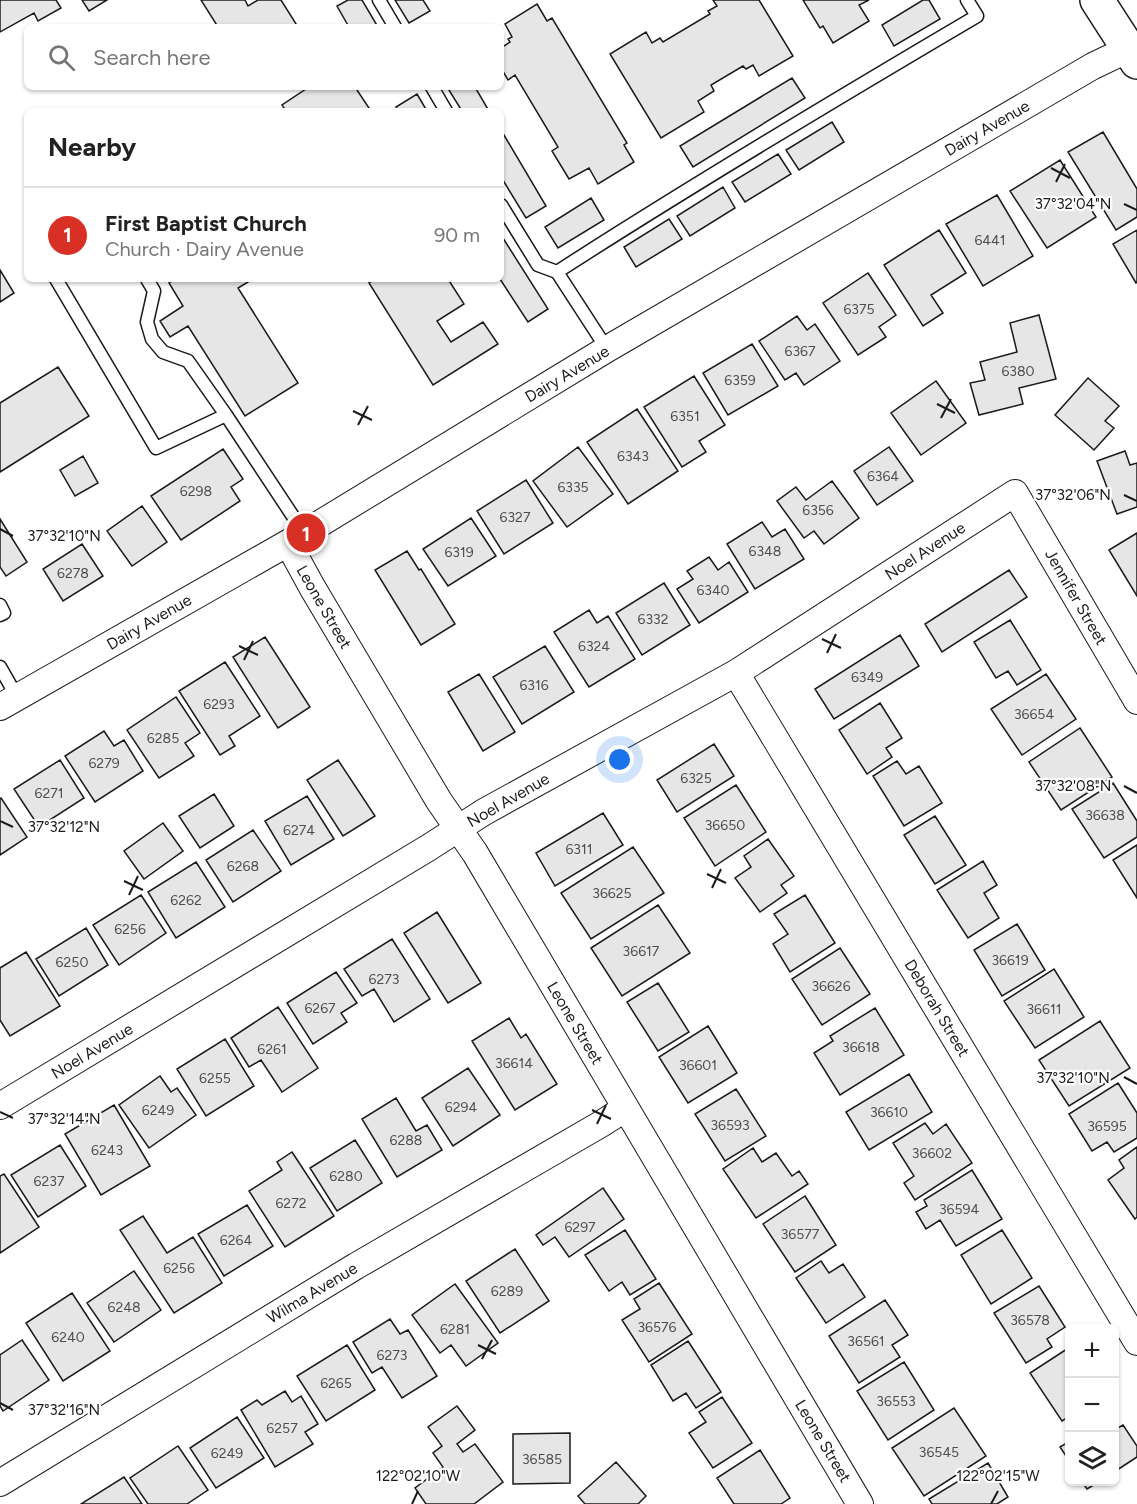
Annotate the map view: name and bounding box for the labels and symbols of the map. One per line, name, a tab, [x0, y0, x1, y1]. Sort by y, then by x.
street label: Dairy Avenue	[941, 96, 1033, 160]
text: 37°32'04"N	[1035, 195, 1111, 213]
house number: 6441	[974, 232, 1006, 249]
house number: 6375	[843, 301, 875, 318]
street label: Dairy Avenue	[521, 341, 613, 407]
house number: 6367	[785, 343, 816, 360]
house number: 6380	[1001, 363, 1035, 380]
house number: 6359	[724, 372, 756, 389]
house number: 6351	[670, 408, 700, 425]
house number: 6343	[617, 448, 649, 465]
house number: 6364	[867, 468, 899, 485]
house number: 6335	[557, 479, 589, 496]
house number: 6298	[180, 483, 212, 500]
text: 37°32'06"N	[1035, 486, 1111, 504]
house number: 6356	[802, 502, 834, 519]
house number: 6327	[500, 509, 531, 526]
pin: 1	[286, 510, 326, 556]
street label: Noel Avenue	[881, 518, 969, 584]
text: 37°32'10"N	[27, 527, 101, 545]
house number: 6348	[749, 543, 781, 560]
house number: 6319	[444, 544, 474, 561]
street label: Jennifer Street	[1041, 546, 1111, 648]
street label: Leone Street	[293, 562, 355, 652]
house number: 6278	[57, 565, 89, 582]
house number: 6340	[696, 582, 730, 599]
street label: Dairy Avenue	[103, 590, 195, 654]
house number: 6332	[638, 611, 668, 628]
house number: 6324	[578, 638, 610, 655]
house number: 6349	[851, 669, 883, 686]
house number: 6316	[519, 677, 549, 694]
house number: 6293	[203, 696, 235, 713]
house number: 36654	[1014, 706, 1054, 723]
house number: 6285	[147, 730, 179, 747]
your location	[605, 745, 634, 774]
house number: 6279	[88, 755, 120, 772]
street label: Noel Avenue	[463, 769, 553, 831]
house number: 6325	[680, 770, 712, 787]
text: 37°32'08"N	[1035, 777, 1111, 795]
house number: 6271	[34, 785, 64, 802]
house number: 36638	[1085, 807, 1125, 824]
house number: 36650	[705, 817, 745, 834]
text: 37°32'12"N	[28, 818, 100, 836]
house number: 6274	[283, 822, 315, 839]
house number: 6311	[565, 841, 593, 858]
house number: 6268	[227, 858, 259, 875]
house number: 36625	[592, 885, 632, 902]
house number: 6262	[170, 892, 202, 909]
house number: 6256	[114, 921, 146, 938]
house number: 36617	[623, 943, 660, 960]
house number: 36619	[991, 952, 1029, 969]
house number: 6250	[56, 954, 88, 971]
street label: Deborah Street	[901, 956, 973, 1060]
house number: 6273	[369, 971, 399, 988]
street label: Leone Street	[543, 978, 607, 1068]
house number: 36626	[811, 978, 851, 995]
house number: 6267	[304, 1000, 336, 1017]
house number: 36611	[1026, 1001, 1062, 1018]
street label: Noel Avenue	[48, 1019, 137, 1083]
house number: 36618	[842, 1039, 880, 1056]
house number: 6261	[257, 1041, 287, 1058]
house number: 36614	[495, 1055, 533, 1072]
house number: 36601	[679, 1057, 717, 1074]
text: 37°32'10"N	[1036, 1069, 1110, 1087]
house number: 6255	[199, 1070, 231, 1087]
house number: 6294	[445, 1099, 477, 1116]
house number: 6249	[142, 1102, 174, 1119]
house number: 36610	[870, 1104, 908, 1121]
text: 37°32'14"N	[27, 1110, 101, 1128]
house number: 36593	[710, 1117, 750, 1134]
house number: 36595	[1087, 1118, 1127, 1135]
house number: 6288	[390, 1132, 422, 1149]
house number: 6243	[91, 1142, 123, 1159]
house number: 36602	[912, 1145, 952, 1162]
house number: 6280	[329, 1168, 363, 1185]
house number: 6237	[34, 1173, 65, 1190]
house number: 6272	[275, 1195, 307, 1212]
house number: 36594	[939, 1201, 979, 1218]
house number: 6297	[564, 1219, 596, 1236]
house number: 36577	[781, 1226, 820, 1243]
house number: 6264	[220, 1232, 252, 1249]
street label: Wilma Avenue	[263, 1258, 361, 1328]
house number: 6256	[163, 1260, 195, 1277]
house number: 6289	[491, 1283, 523, 1300]
house number: 6248	[107, 1299, 141, 1316]
house number: 36578	[1010, 1312, 1050, 1329]
house number: 36576	[637, 1319, 677, 1336]
house number: 6281	[440, 1321, 470, 1338]
house number: 6240	[51, 1329, 85, 1346]
house number: 36561	[847, 1333, 885, 1350]
house number: 6273	[377, 1347, 407, 1364]
house number: 6265	[320, 1375, 352, 1392]
house number: 36553	[876, 1393, 916, 1410]
street label: Leone Street	[791, 1396, 855, 1486]
text: 37°32'16"N	[28, 1401, 100, 1419]
house number: 6257	[266, 1420, 298, 1437]
house number: 36545	[919, 1444, 959, 1461]
house number: 6249	[211, 1445, 243, 1462]
house number: 36585	[522, 1451, 562, 1468]
text: 122°02'10"W	[376, 1467, 461, 1485]
text: 122°02'15"W	[956, 1467, 1040, 1485]

